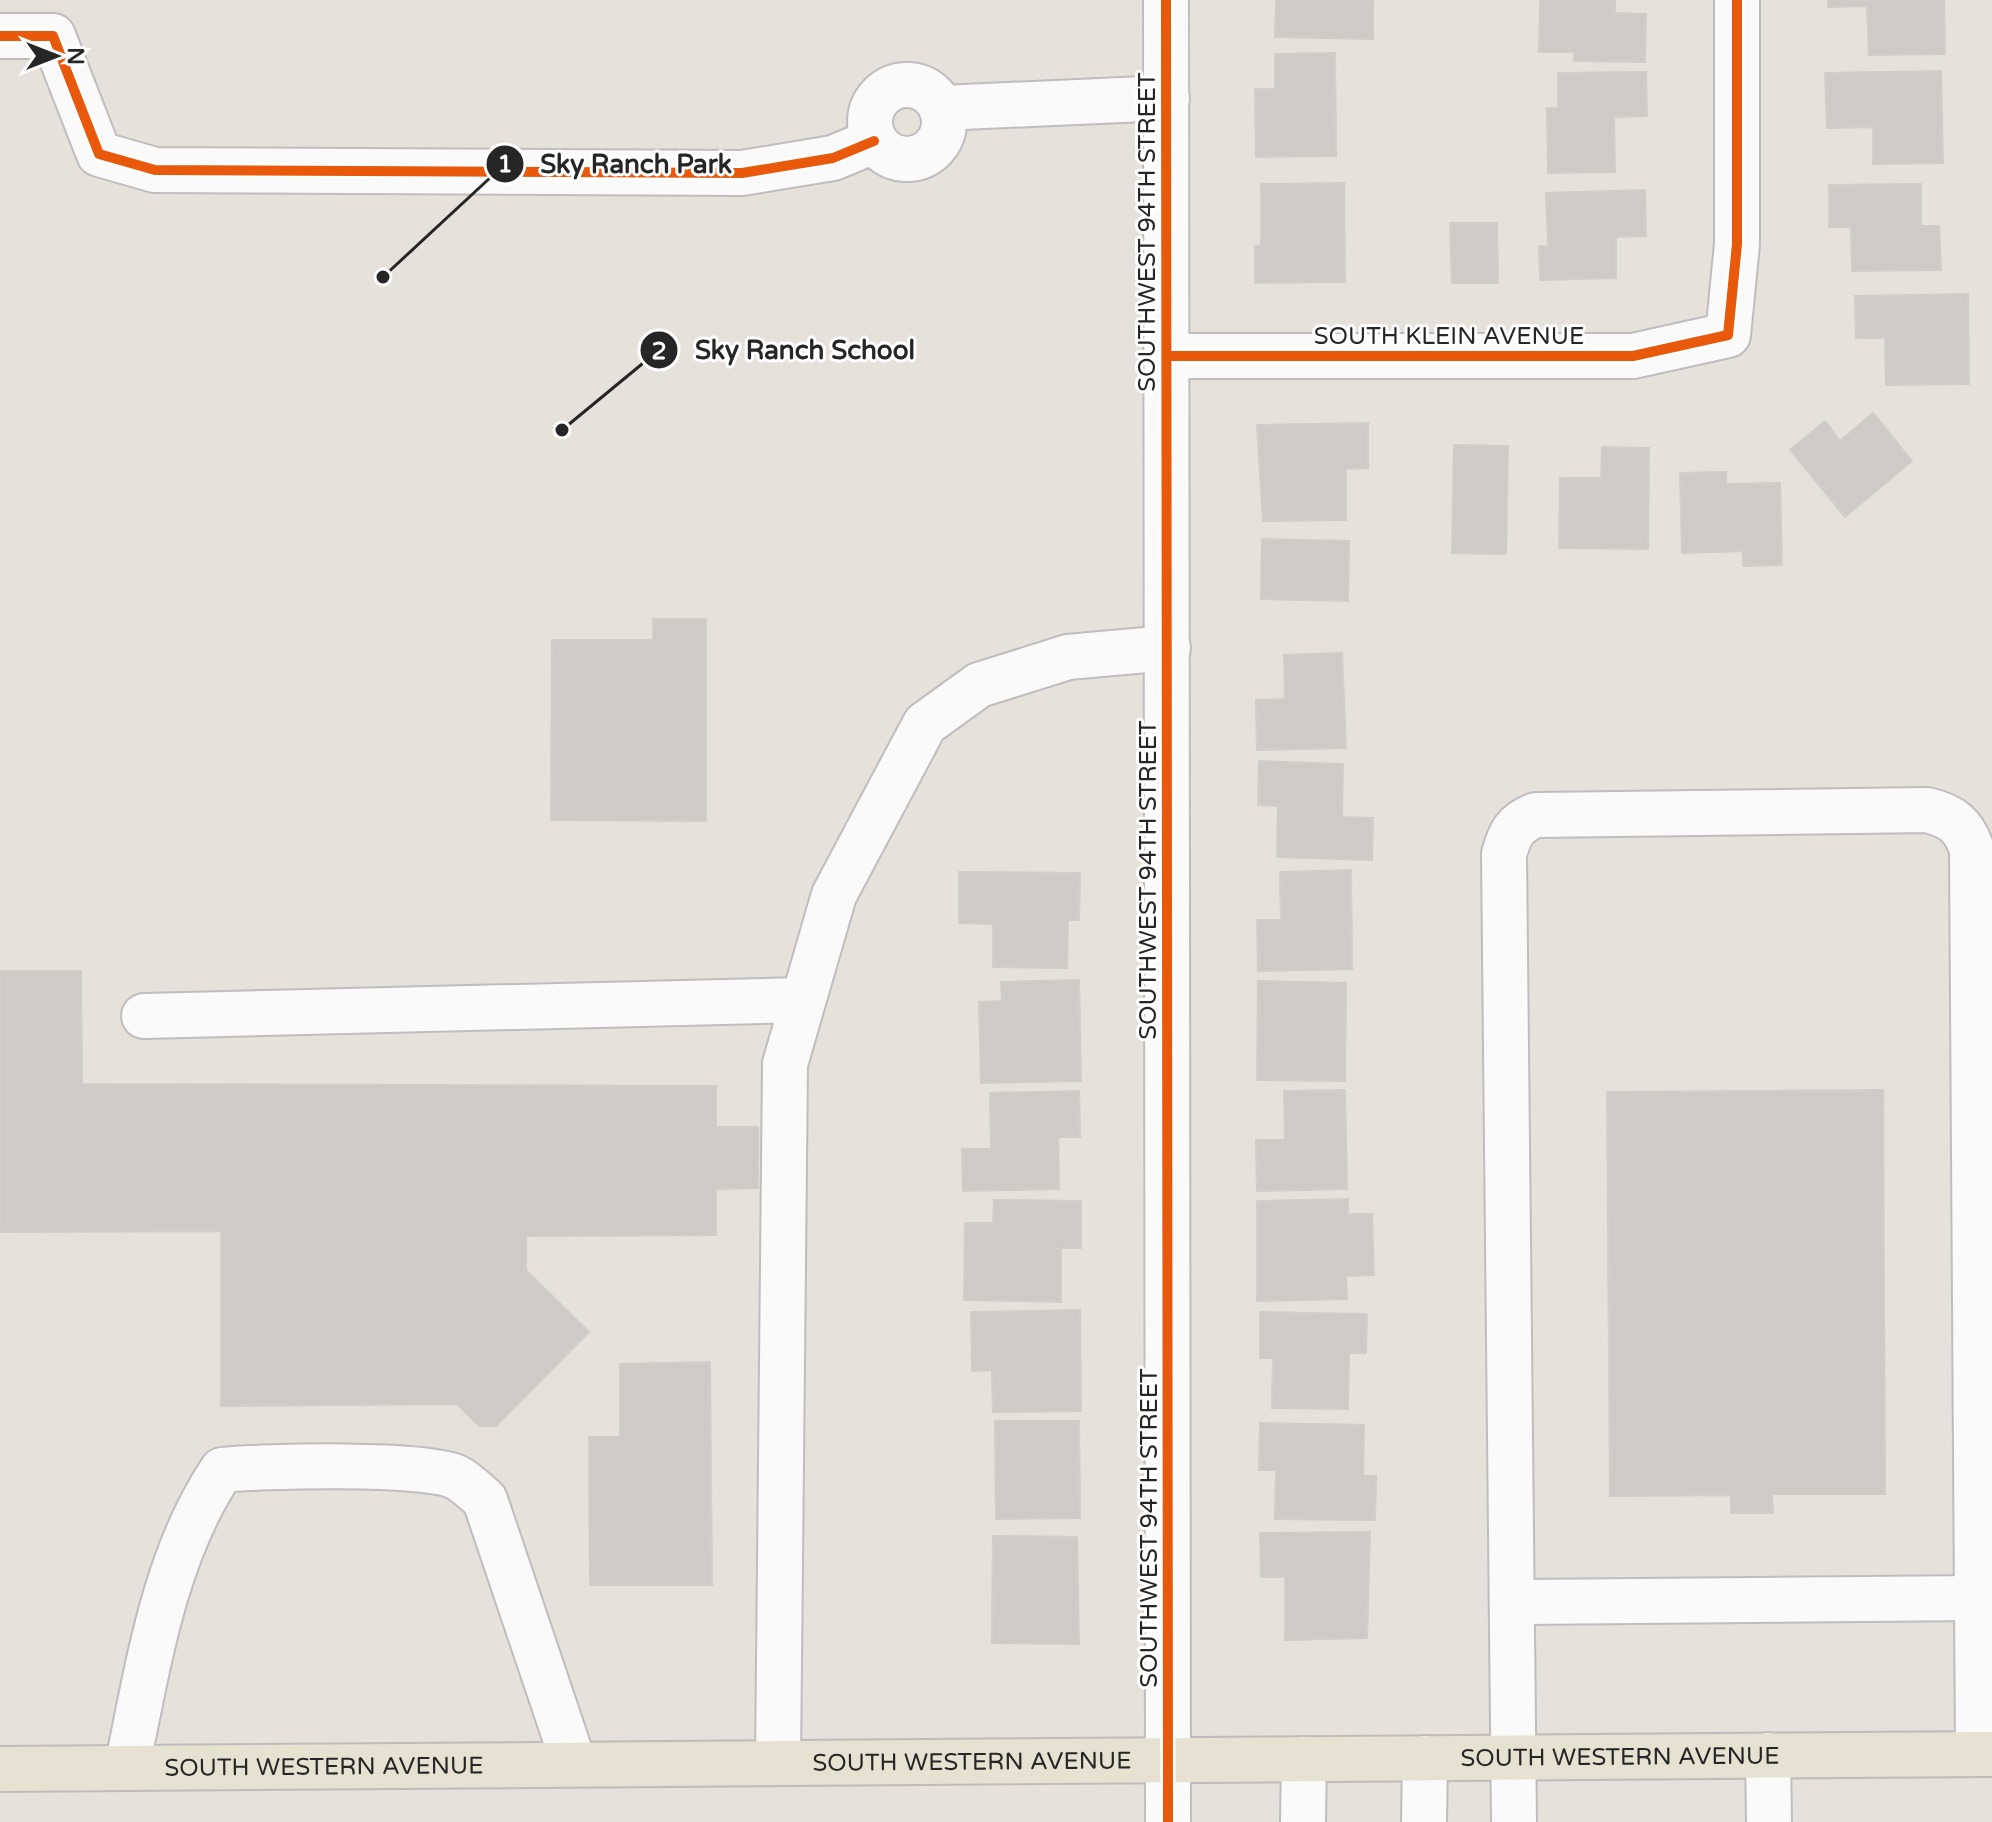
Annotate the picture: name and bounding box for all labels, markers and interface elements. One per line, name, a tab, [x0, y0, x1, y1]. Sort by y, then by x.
north arrow	[16, 16, 96, 96]
text: N	[62, 47, 88, 65]
street label: SOUTHWEST 94TH STREET	[1133, 72, 1162, 392]
callout: Sky Ranch Park	[485, 139, 748, 189]
text: Sky Ranch Park	[540, 149, 732, 180]
text: 1	[497, 150, 513, 179]
street label: SOUTH KLEIN AVENUE	[1314, 322, 1584, 351]
callout: Sky Ranch School	[639, 325, 931, 375]
text: Sky Ranch School	[695, 335, 915, 366]
text: 2	[651, 337, 667, 366]
street label: SOUTHWEST 94TH STREET	[1134, 720, 1163, 1040]
street label: SOUTHWEST 94TH STREET	[1135, 1368, 1164, 1688]
street label: SOUTH WESTERN AVENUE	[1460, 1741, 1780, 1773]
street label: SOUTH WESTERN AVENUE	[812, 1746, 1132, 1777]
street label: SOUTH WESTERN AVENUE	[164, 1751, 484, 1782]

